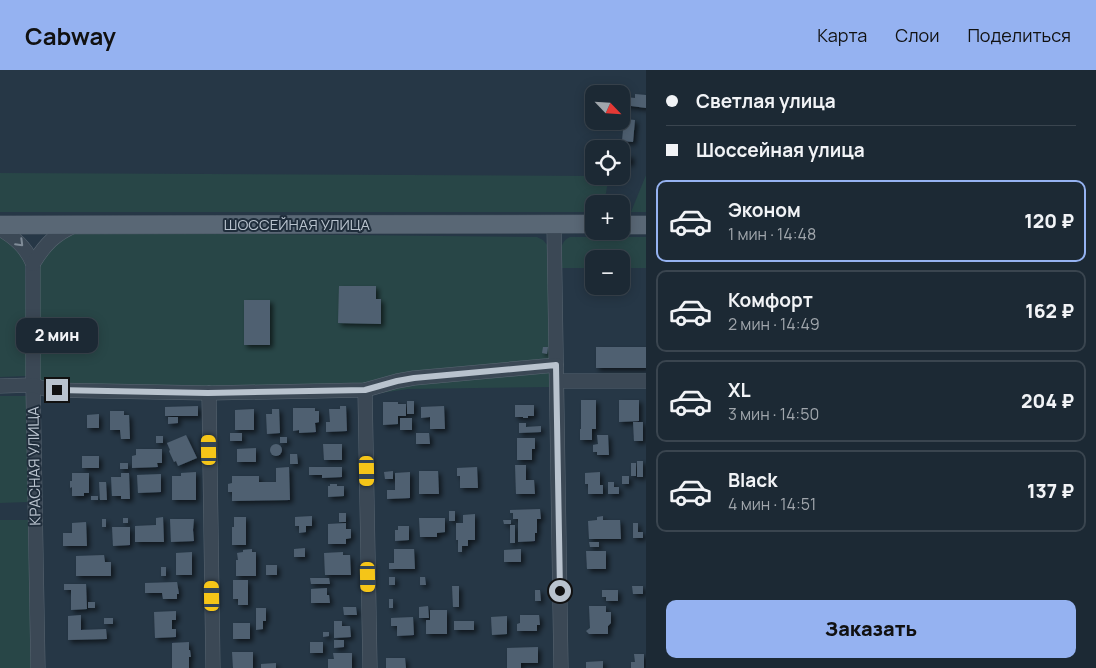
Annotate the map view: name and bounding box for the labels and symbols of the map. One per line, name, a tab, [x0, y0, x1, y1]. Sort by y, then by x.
north arrow	[585, 85, 630, 130]
street label: ШОССЕЙНАЯ УЛИЦА	[224, 214, 371, 235]
one-way arrow	[14, 238, 23, 247]
callout: 2 мин	[16, 318, 98, 352]
route end	[46, 379, 68, 401]
street label: КРАСНАЯ УЛИЦА	[22, 406, 46, 526]
car	[201, 435, 216, 465]
car	[359, 456, 374, 486]
car	[360, 562, 375, 592]
route start	[549, 580, 571, 602]
car	[204, 581, 219, 611]

